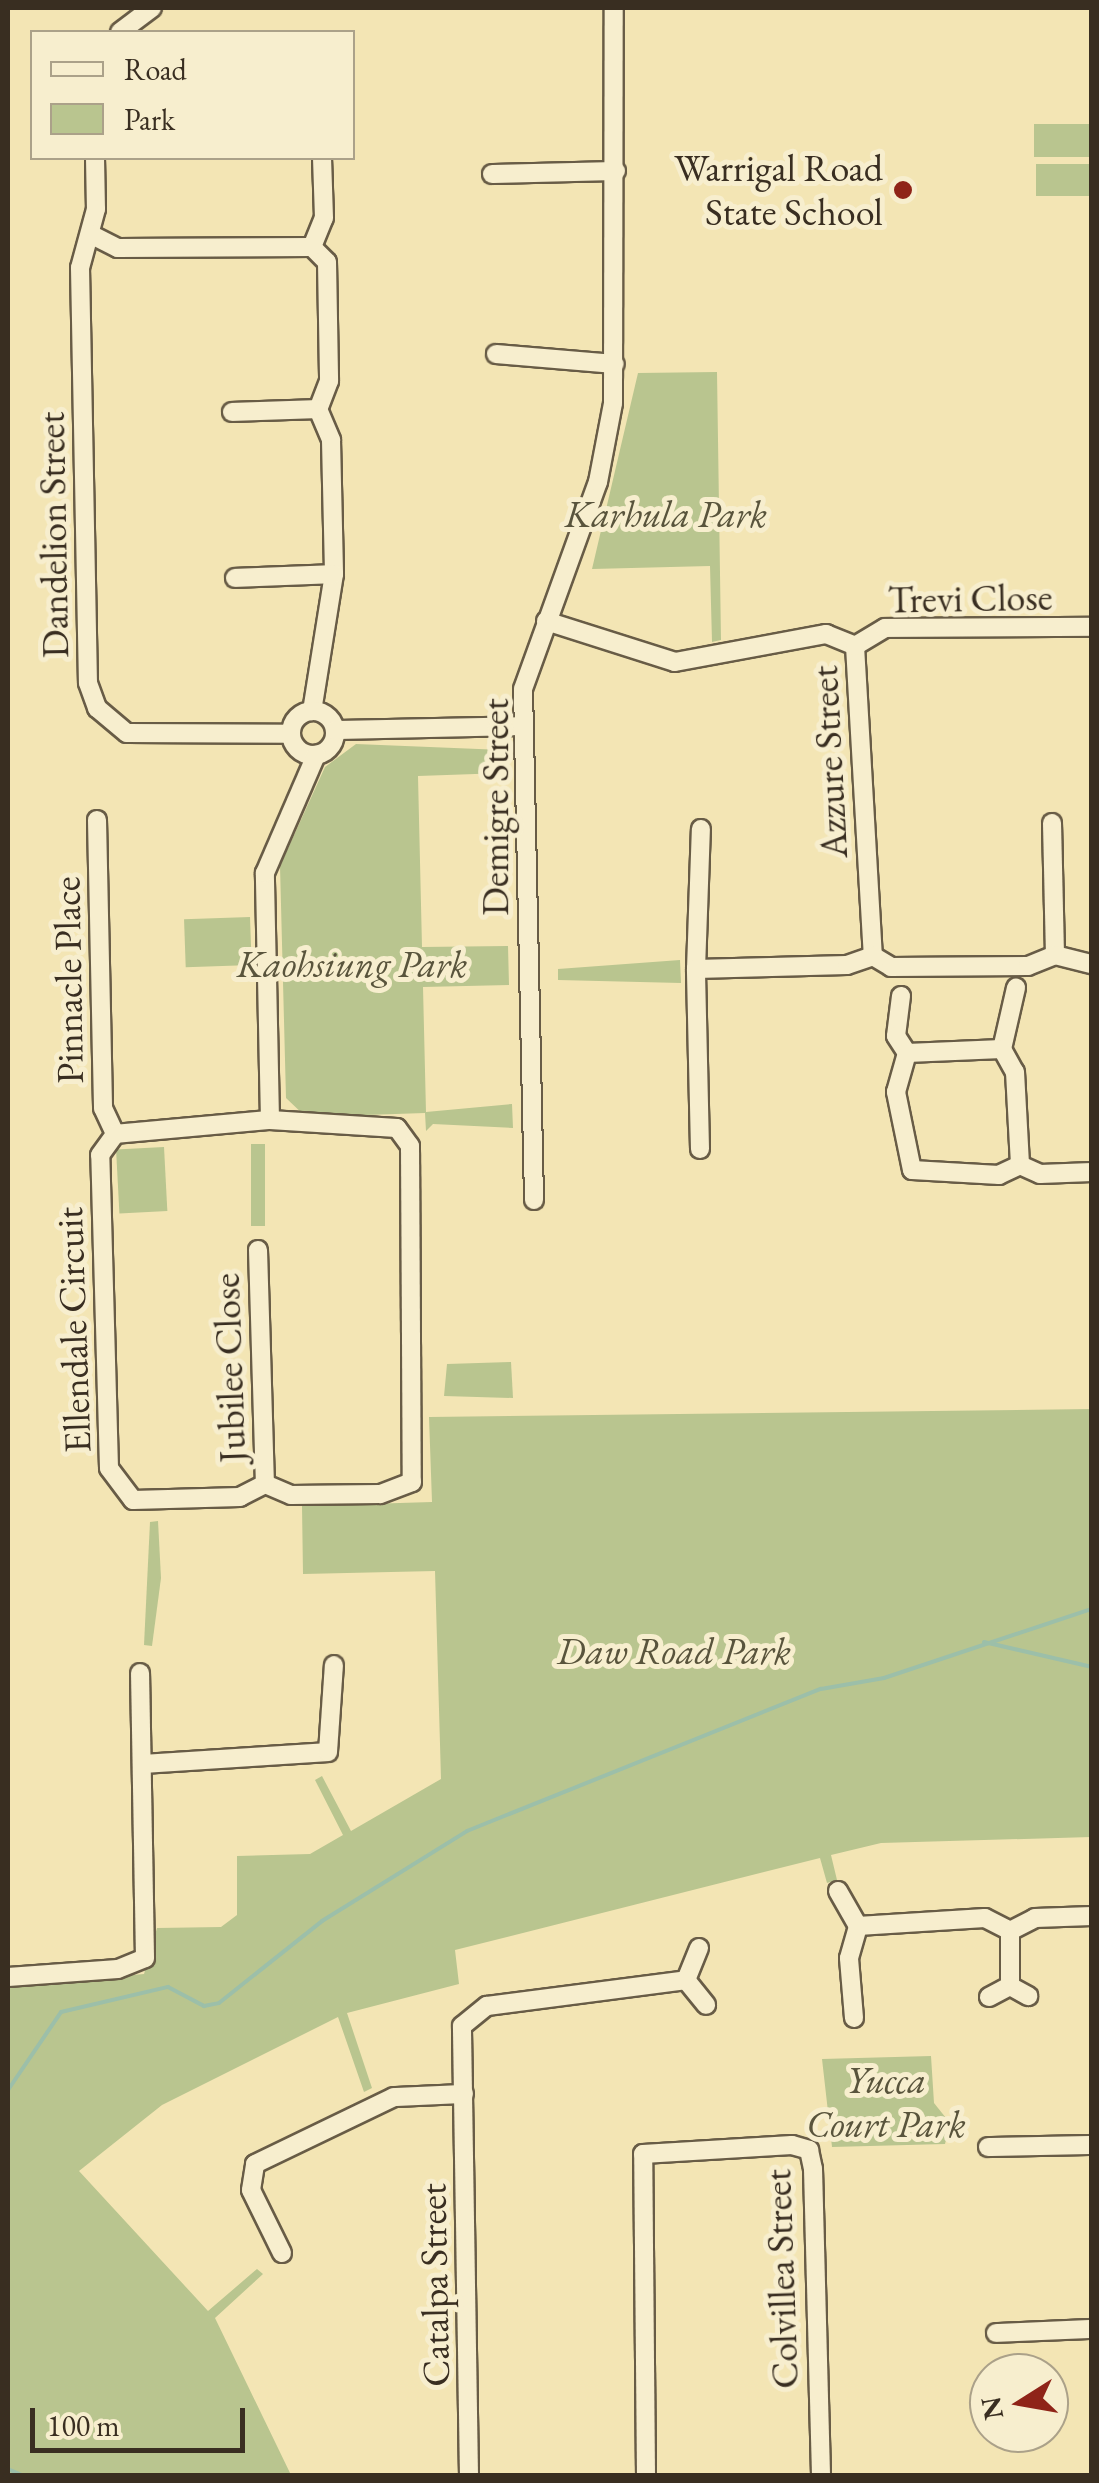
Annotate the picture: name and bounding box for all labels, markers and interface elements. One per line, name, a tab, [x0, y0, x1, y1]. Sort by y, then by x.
legend	[30, 30, 355, 160]
text: Road	[124, 50, 187, 89]
text: Park	[124, 100, 175, 139]
place label: Warrigal Road State School	[674, 145, 883, 234]
marker: Warrigal Road State School	[892, 179, 914, 201]
street label: Dandelion Street	[28, 411, 78, 659]
park label: Karhula Park	[565, 491, 767, 537]
street label: Trevi Close	[887, 574, 1053, 622]
street label: Azzure Street	[801, 665, 857, 859]
street label: Demigre Street	[472, 698, 518, 916]
street label: Pinnacle Place	[43, 876, 93, 1084]
park label: Kaohsiung Park	[237, 941, 467, 987]
street label: Ellendale Circuit	[46, 1206, 100, 1454]
street label: Jubilee Close	[203, 1272, 255, 1464]
park label: Daw Road Park	[557, 1628, 791, 1674]
park label: Yucca Court Park	[806, 2057, 966, 2146]
street label: Colvillea Street	[754, 2168, 808, 2390]
street label: Catalpa Street	[409, 2183, 459, 2387]
north arrow	[969, 2353, 1069, 2453]
scale bar	[35, 2388, 250, 2450]
text: N	[972, 2394, 1011, 2423]
text: 100 m	[47, 2406, 120, 2445]

